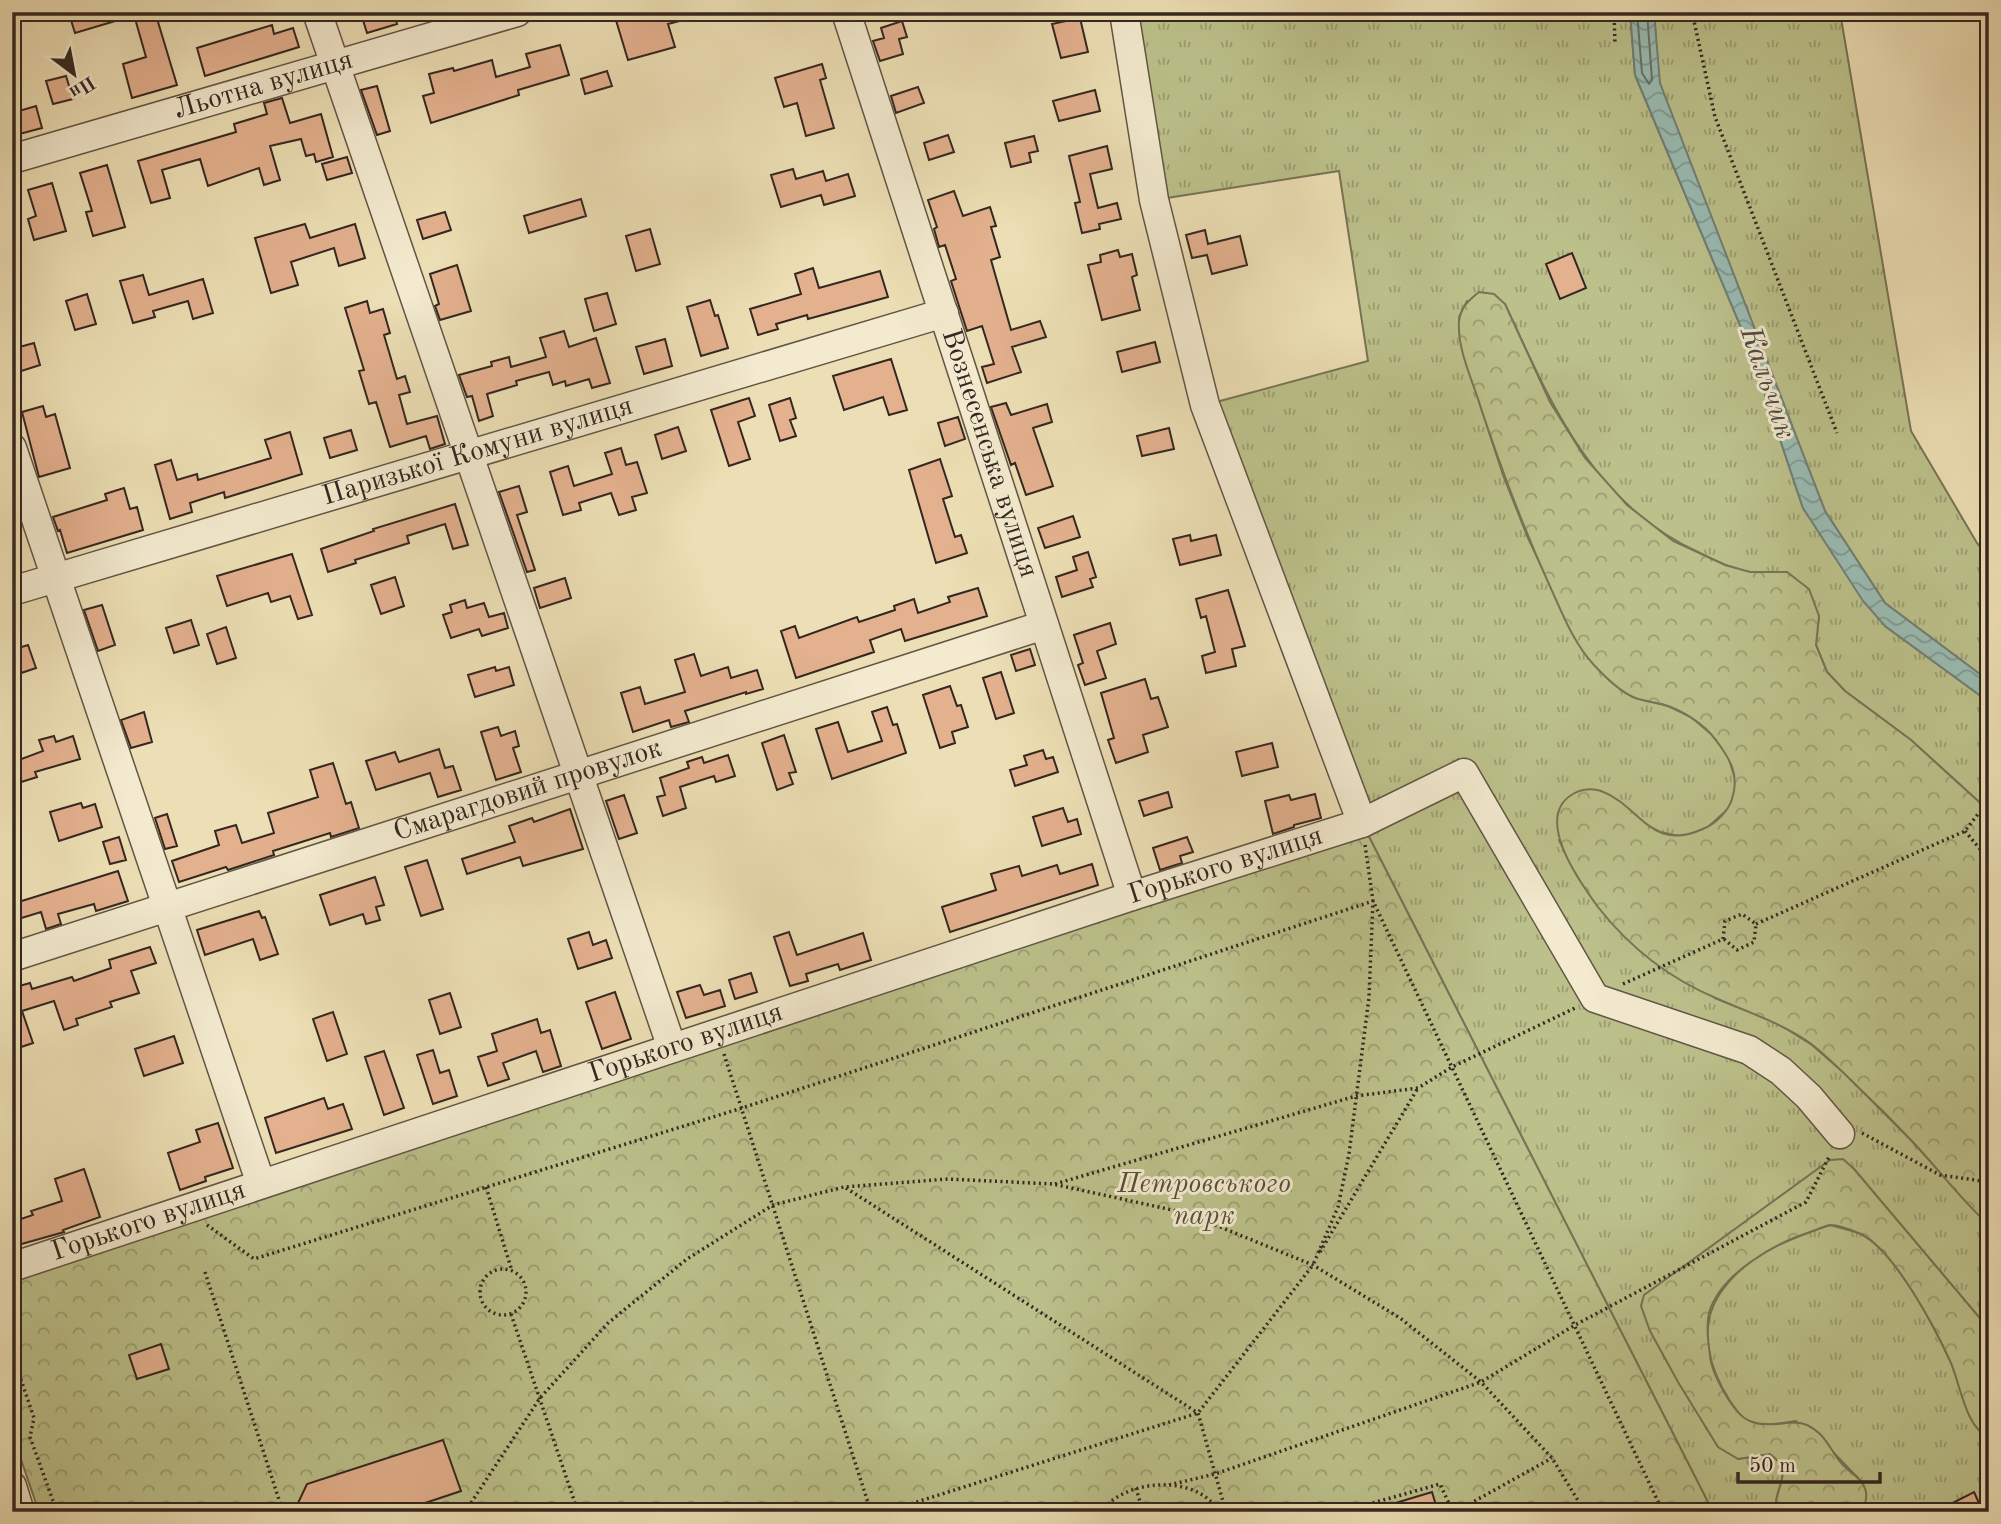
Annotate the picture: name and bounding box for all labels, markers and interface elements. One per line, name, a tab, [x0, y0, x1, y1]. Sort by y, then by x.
north arrow	[38, 38, 108, 108]
street label: Льотна вулиця	[171, 46, 356, 125]
text: Пн	[66, 71, 98, 101]
water label: Кальчик	[1734, 322, 1800, 443]
street label: Вознесенська вулиця	[936, 326, 1042, 581]
street label: Паризької Комуни вулиця	[319, 393, 636, 512]
street label: Смарагдовий провулок	[390, 735, 665, 847]
street label: Горького вулиця	[1125, 822, 1326, 910]
street label: Горького вулиця	[585, 999, 787, 1089]
park label: Петровського парк	[1116, 1171, 1291, 1231]
street label: Горького вулиця	[48, 1177, 249, 1267]
scale bar	[1738, 1440, 1880, 1484]
text: 50 m	[1749, 1456, 1796, 1477]

